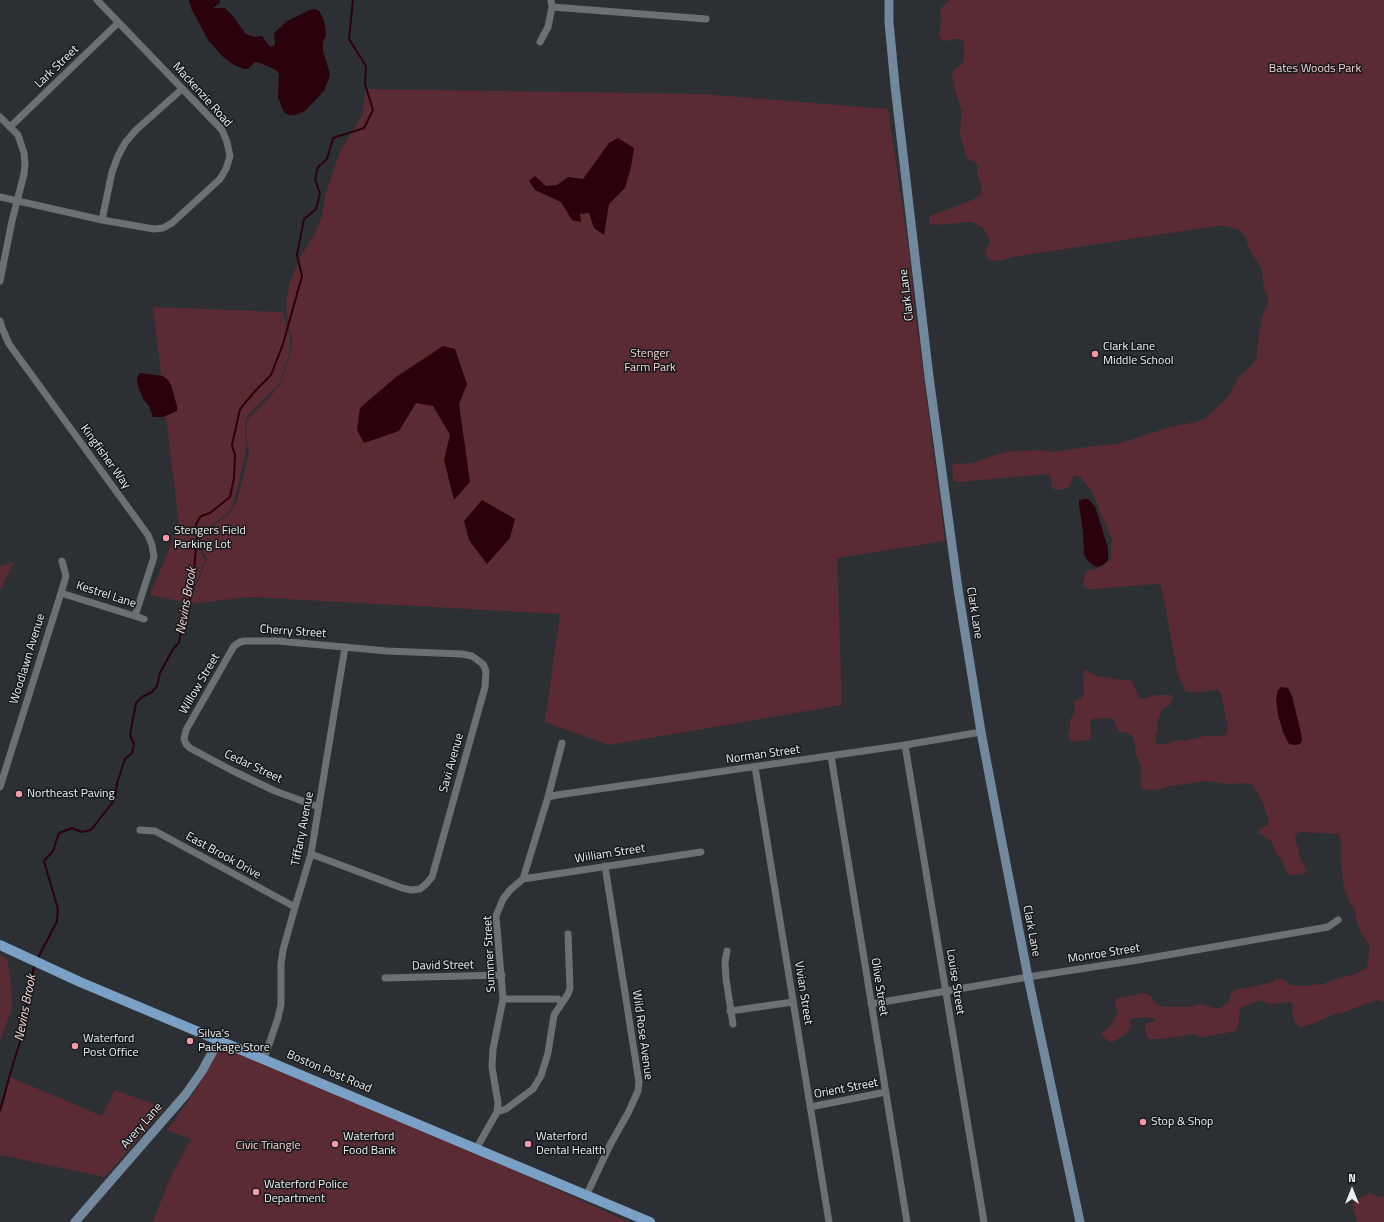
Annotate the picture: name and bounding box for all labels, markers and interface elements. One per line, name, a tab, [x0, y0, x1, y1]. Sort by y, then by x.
street label: Lark Street	[32, 43, 82, 91]
street label: Mackenzie Road	[169, 60, 235, 130]
park label: Bates Woods Park	[1269, 62, 1361, 76]
street label: Clark Lane	[897, 268, 917, 322]
place label: Clark Lane Middle School	[1103, 340, 1173, 368]
park label: Stenger Farm Park	[624, 347, 676, 375]
marker: Clark Lane Middle School	[1090, 349, 1100, 359]
street label: Kingfisher Way	[77, 422, 133, 492]
place label: Stengers Field Parking Lot	[174, 524, 246, 552]
marker: Stengers Field Parking Lot	[161, 533, 171, 543]
water label: Nevins Brook	[173, 566, 201, 636]
street label: Kestrel Lane	[74, 579, 138, 611]
street label: Clark Lane	[963, 586, 985, 640]
street label: Woodlawn Avenue	[7, 612, 49, 706]
street label: Cherry Street	[259, 622, 327, 642]
street label: Willow Street	[177, 651, 223, 717]
street label: Savi Avenue	[437, 732, 467, 794]
street label: Norman Street	[725, 743, 801, 767]
street label: Cedar Street	[222, 747, 284, 787]
place label: Northeast Paving	[27, 787, 115, 801]
marker: Northeast Paving	[14, 789, 24, 799]
street label: Tiffany Avenue	[289, 791, 317, 867]
street label: East Brook Drive	[183, 829, 263, 883]
street label: William Street	[574, 841, 646, 867]
street label: Clark Lane	[1019, 904, 1043, 958]
street label: Summer Street	[481, 915, 499, 993]
street label: Monroe Street	[1067, 941, 1141, 967]
street label: Louise Street	[943, 948, 967, 1016]
street label: Olive Street	[867, 957, 891, 1017]
street label: David Street	[412, 958, 474, 974]
street label: Vivian Street	[791, 960, 815, 1026]
water label: Nevins Brook	[12, 973, 40, 1043]
street label: Wild Rose Avenue	[629, 989, 655, 1081]
place label: Silva's Package Store	[198, 1027, 270, 1055]
place label: Waterford Post Office	[83, 1032, 139, 1060]
marker: Silva's Package Store	[185, 1036, 195, 1046]
marker: Waterford Post Office	[70, 1041, 80, 1051]
street label: Boston Post Road	[284, 1048, 374, 1096]
street label: Orient Street	[813, 1076, 879, 1102]
street label: Avery Lane	[118, 1100, 166, 1152]
place label: Stop & Shop	[1151, 1115, 1213, 1129]
marker: Stop & Shop	[1138, 1117, 1148, 1127]
place label: Waterford Food Bank	[343, 1130, 396, 1158]
place label: Waterford Dental Health	[536, 1130, 605, 1158]
park label: Civic Triangle	[236, 1139, 300, 1153]
marker: Waterford Food Bank	[330, 1139, 340, 1149]
marker: Waterford Dental Health	[523, 1139, 533, 1149]
north arrow	[1332, 1170, 1372, 1210]
text: N	[1348, 1170, 1356, 1186]
place label: Waterford Police Department	[264, 1178, 348, 1206]
marker: Waterford Police Department	[251, 1187, 261, 1197]

